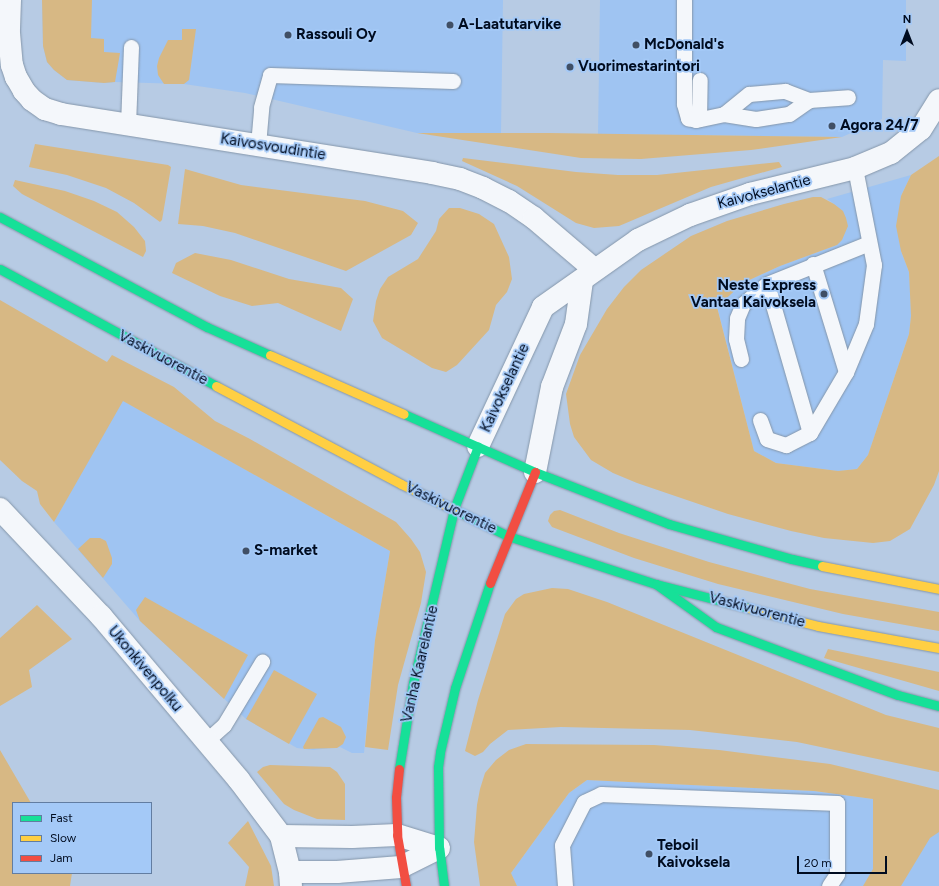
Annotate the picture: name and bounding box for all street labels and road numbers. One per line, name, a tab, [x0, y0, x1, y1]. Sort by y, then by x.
street label: Kaivosvoudintie	[219, 130, 327, 164]
street label: Kaivokselantie	[716, 171, 812, 213]
street label: Vaskivuorentie	[115, 327, 211, 389]
street label: Kaivokselantie	[477, 341, 533, 435]
street label: Vaskivuorentie	[403, 478, 499, 538]
street label: Vaskivuorentie	[707, 588, 807, 632]
street label: Vanha Kaarelantie	[398, 604, 442, 724]
street label: Ukonkivenpolku	[104, 623, 186, 715]

